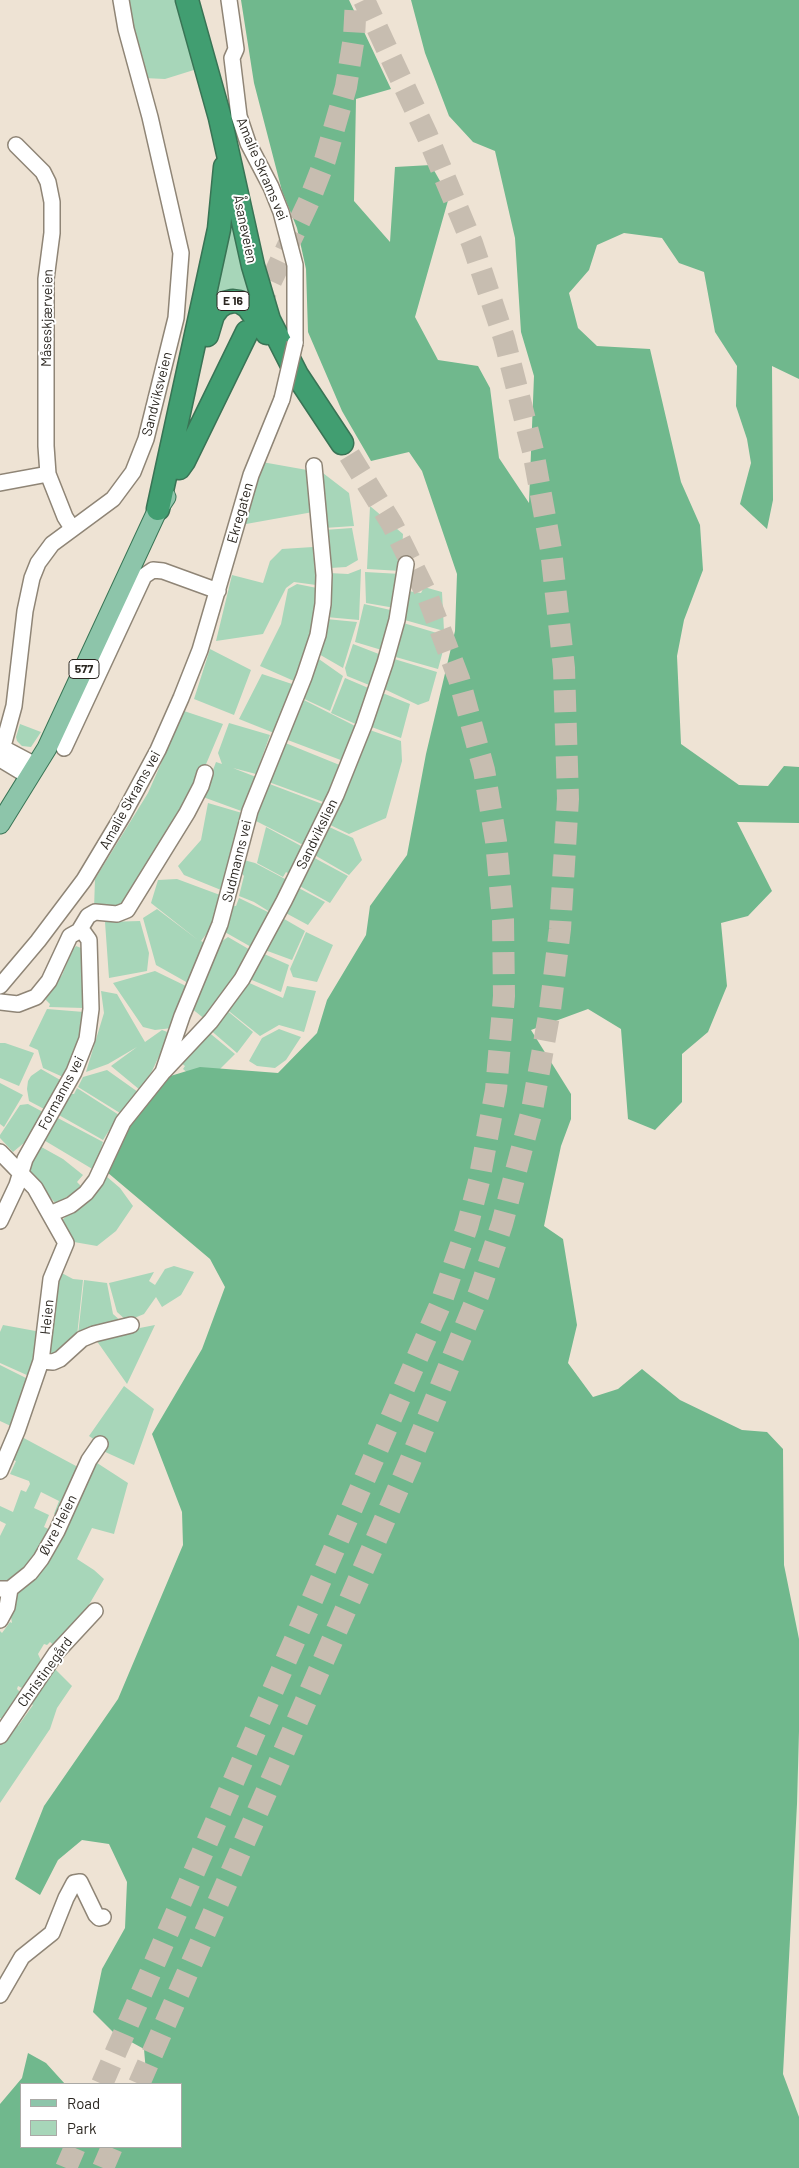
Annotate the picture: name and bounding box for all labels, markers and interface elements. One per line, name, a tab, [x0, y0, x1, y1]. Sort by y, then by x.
street label: Amalie Skrams vei	[233, 115, 291, 223]
street label: Åsaneveien	[230, 193, 260, 265]
street label: Måseskjærveien	[38, 269, 56, 367]
road number: E 16	[217, 292, 249, 310]
street label: Sandviksveien	[138, 350, 176, 438]
street label: Ekregaten	[223, 481, 257, 545]
road number: 577	[69, 660, 99, 679]
street label: Amalie Skrams vei	[96, 748, 164, 852]
street label: Sandvikslien	[293, 796, 341, 872]
street label: Sudmanns vei	[219, 818, 255, 904]
street label: Formanns vei	[35, 1053, 87, 1133]
street label: Heien	[37, 1299, 57, 1335]
street label: Øvre Heien	[36, 1492, 80, 1558]
street label: Christinegård	[14, 1634, 76, 1710]
legend	[20, 2083, 182, 2148]
text: Road	[67, 2094, 100, 2112]
text: Park	[67, 2119, 96, 2137]

